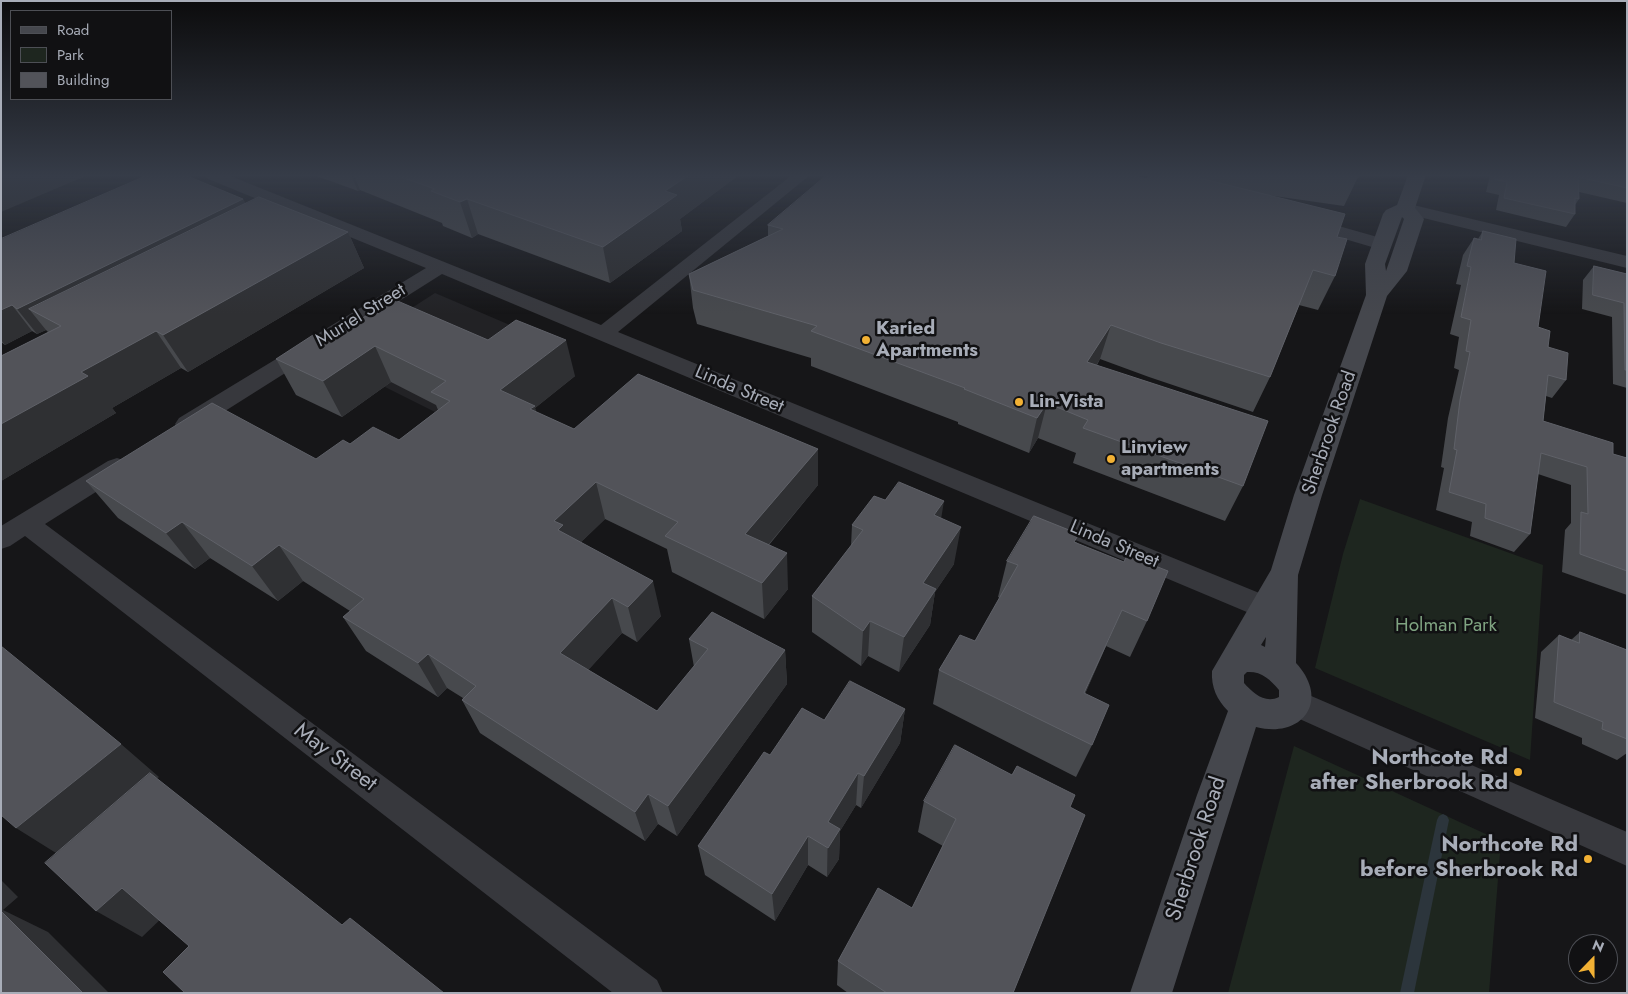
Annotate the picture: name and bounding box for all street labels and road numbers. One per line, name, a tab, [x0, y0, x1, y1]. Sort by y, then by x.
street label: Muriel Street	[312, 279, 410, 353]
street label: Linda Street	[691, 361, 787, 419]
street label: Sherbrook Road	[1298, 368, 1362, 498]
street label: Linda Street	[1066, 516, 1162, 574]
street label: May Street	[288, 718, 382, 798]
street label: Sherbrook Road	[1161, 774, 1233, 924]

